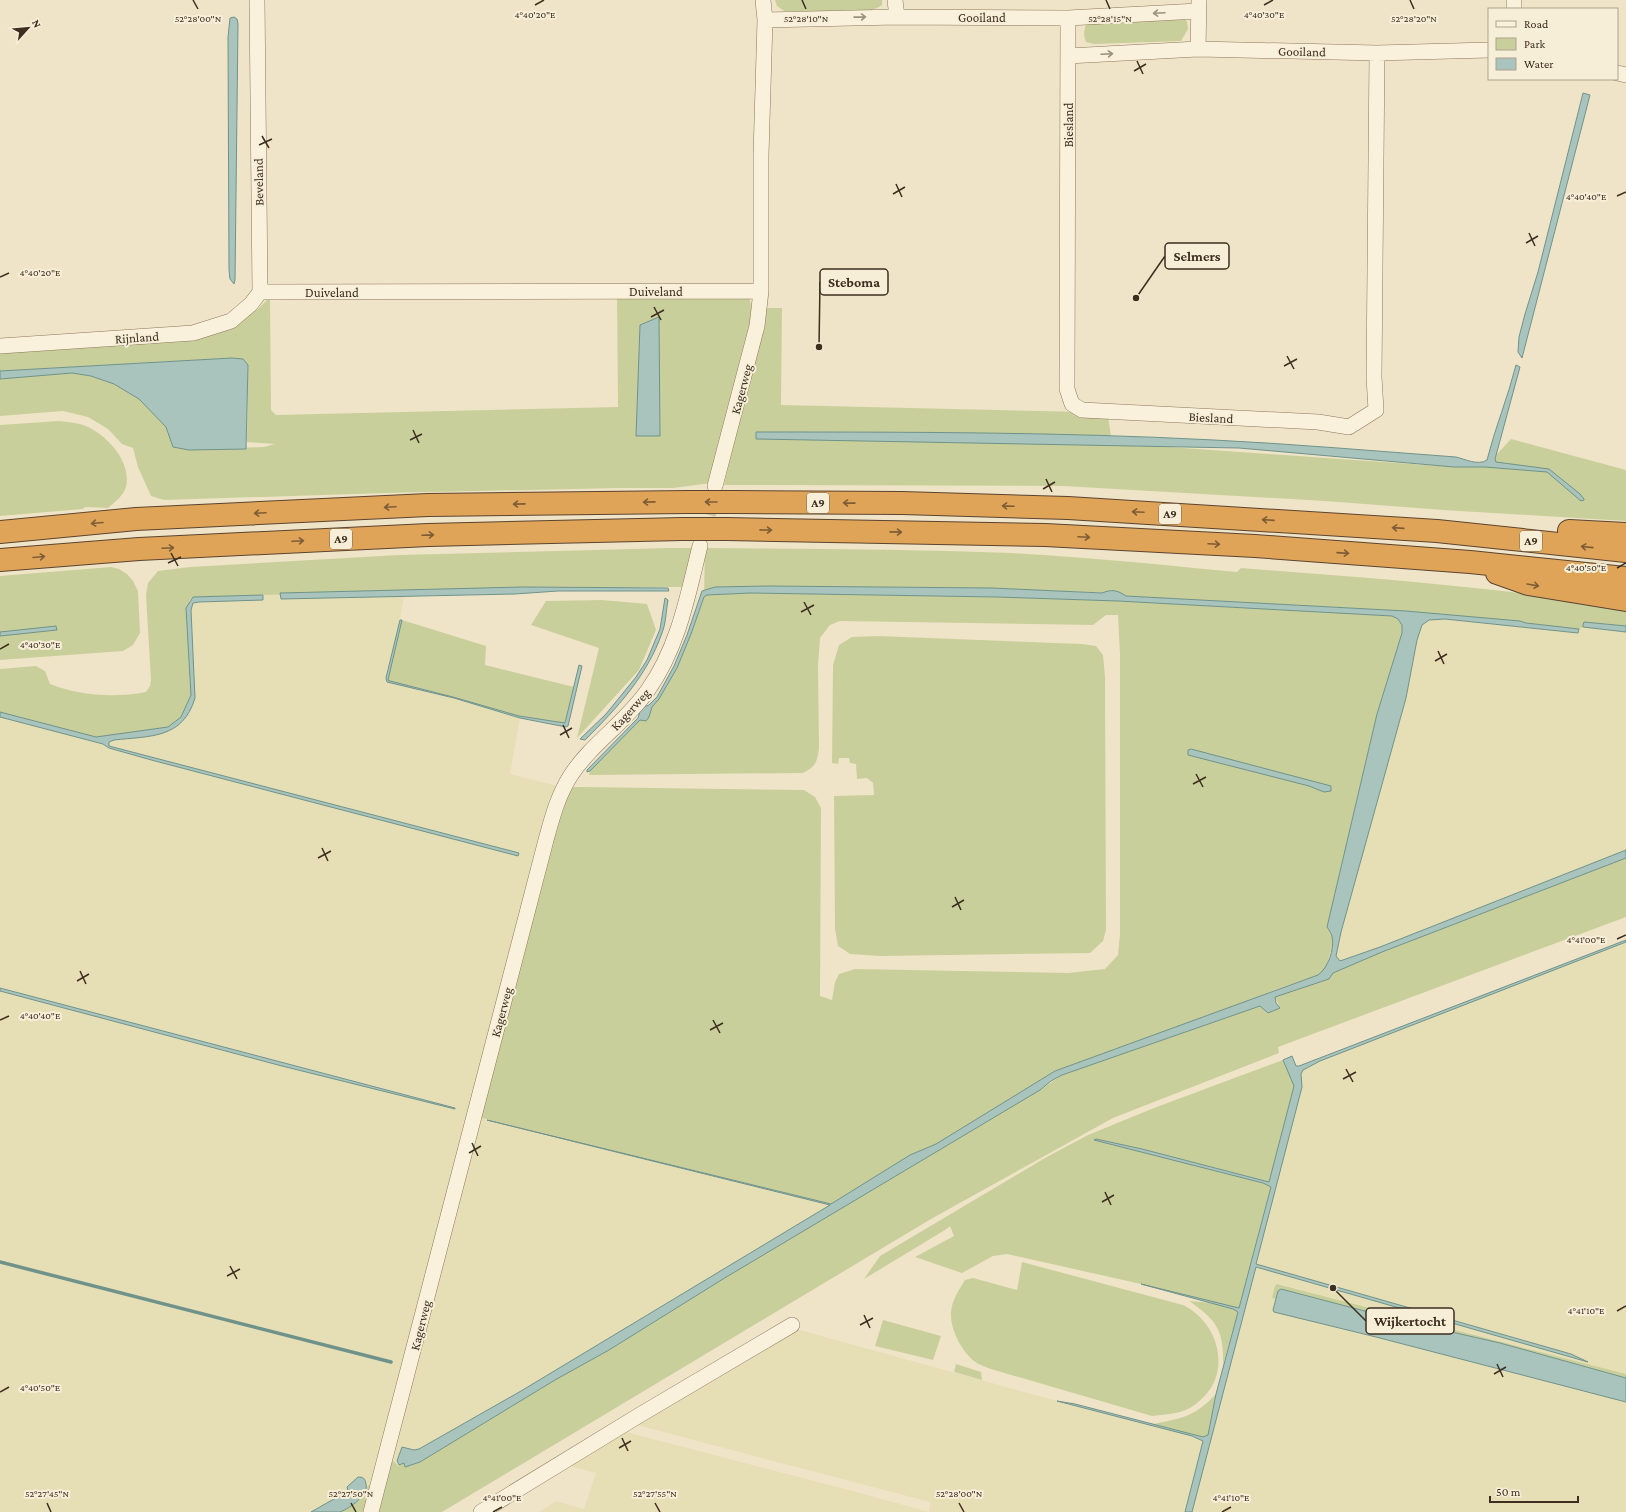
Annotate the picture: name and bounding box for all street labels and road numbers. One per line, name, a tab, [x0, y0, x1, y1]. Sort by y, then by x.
street label: Gooiland	[958, 10, 1006, 25]
street label: Gooiland	[1278, 44, 1326, 59]
street label: Biesland	[1061, 103, 1076, 147]
street label: Beveland	[251, 158, 266, 206]
street label: Duiveland	[629, 284, 683, 299]
street label: Duiveland	[305, 285, 359, 300]
street label: Rijnland	[115, 328, 160, 348]
street label: Kagerweg	[728, 362, 756, 416]
street label: Biesland	[1188, 409, 1234, 426]
road number: A9	[807, 493, 829, 513]
road number: A9	[1159, 504, 1181, 524]
road number: A9	[330, 529, 352, 549]
road number: A9	[1520, 531, 1542, 551]
street label: Kagerweg	[608, 685, 654, 733]
street label: Kagerweg	[488, 985, 516, 1039]
street label: Kagerweg	[407, 1298, 434, 1352]

